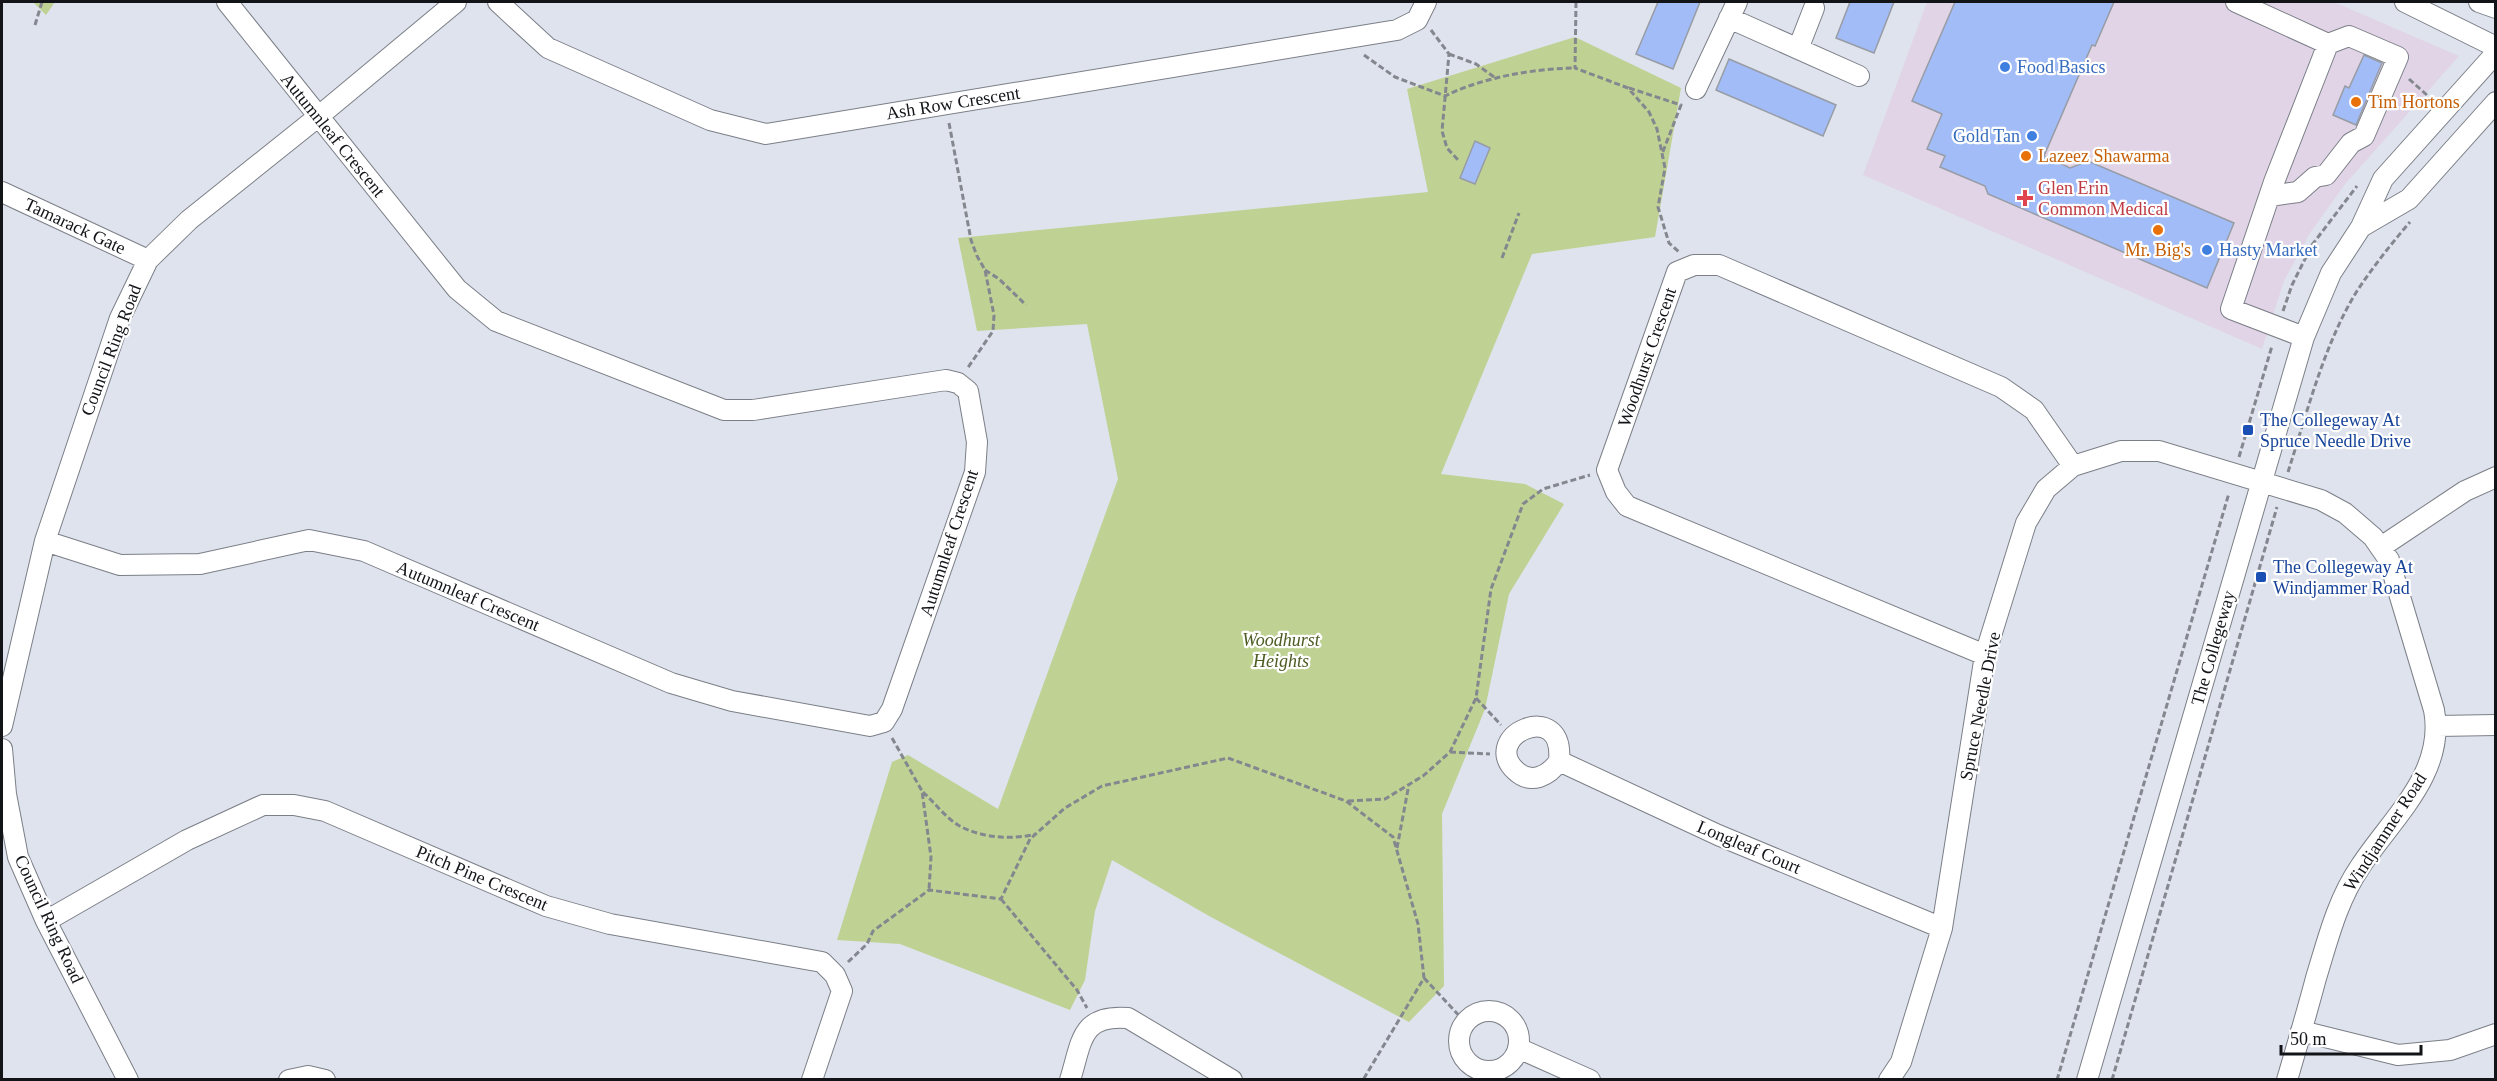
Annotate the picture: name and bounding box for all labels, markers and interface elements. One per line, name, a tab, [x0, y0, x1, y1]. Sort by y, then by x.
place label: Food Basics	[2017, 57, 2106, 77]
marker: Food Basics	[1998, 60, 2012, 74]
street label: Autumnleaf Crescent	[277, 69, 389, 201]
street label: Ash Row Crescent	[885, 83, 1021, 123]
place label: Tim Hortons	[2368, 92, 2460, 112]
marker: Tim Hortons	[2349, 95, 2363, 109]
place label: Gold Tan	[1953, 126, 2020, 146]
marker: Gold Tan	[2025, 129, 2039, 143]
place label: Lazeez Shawarma	[2038, 146, 2169, 166]
marker: Lazeez Shawarma	[2019, 149, 2033, 163]
place label: Glen Erin Common Medical	[2038, 178, 2168, 219]
marker: Glen Erin Common Medical	[2016, 189, 2034, 207]
street label: Tamarack Gate	[21, 194, 129, 258]
marker: Mr. Big's	[2151, 223, 2165, 237]
place label: Mr. Big's	[2125, 240, 2191, 260]
place label: Hasty Market	[2219, 240, 2317, 260]
marker: Hasty Market	[2200, 243, 2214, 257]
street label: Council Ring Road	[77, 282, 145, 418]
street label: Woodhurst Crescent	[1614, 285, 1680, 429]
place label: The Collegeway At Spruce Needle Drive	[2260, 410, 2411, 451]
marker: The Collegeway At Spruce Needle Drive	[2241, 423, 2255, 437]
street label: Autumnleaf Crescent	[916, 467, 982, 619]
street label: Autumnleaf Crescent	[393, 557, 543, 635]
place label: The Collegeway At Windjammer Road	[2273, 557, 2413, 598]
marker: The Collegeway At Windjammer Road	[2254, 570, 2268, 584]
street label: The Collegeway	[2187, 588, 2239, 708]
park label: Woodhurst Heights	[1242, 630, 1321, 671]
street label: Spruce Needle Drive	[1956, 630, 2004, 782]
street label: Windjammer Road	[2339, 769, 2431, 895]
street label: Longleaf Court	[1694, 816, 1804, 878]
street label: Pitch Pine Crescent	[413, 841, 551, 915]
street label: Council Ring Road	[11, 852, 87, 986]
scale bar	[2281, 1018, 2420, 1056]
text: 50 m	[2290, 1029, 2327, 1049]

